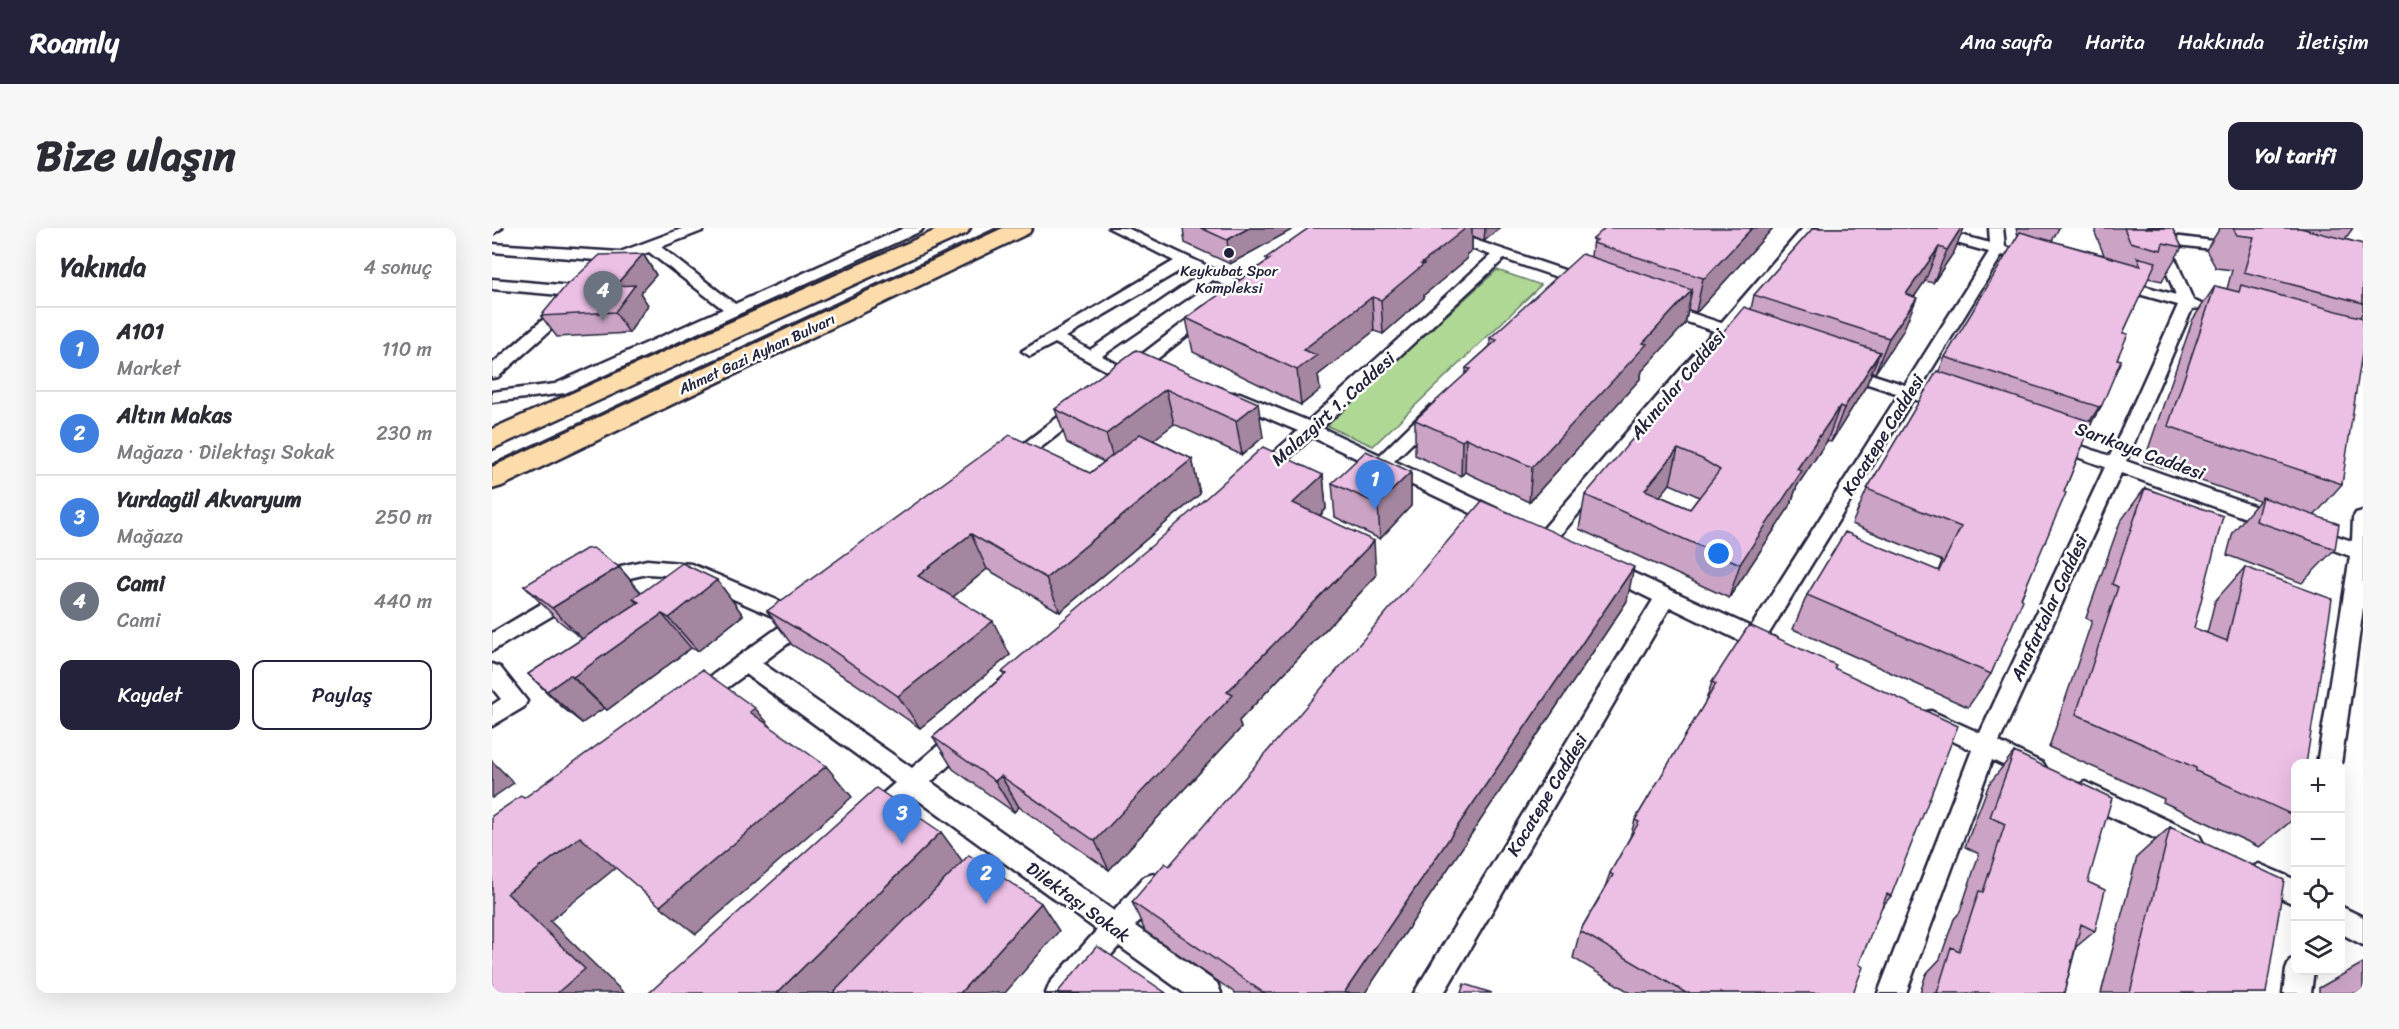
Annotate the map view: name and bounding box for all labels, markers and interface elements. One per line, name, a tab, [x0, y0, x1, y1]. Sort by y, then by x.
text: Roamly	[30, 18, 119, 67]
text: Ana sayfa	[1960, 23, 2052, 61]
text: Harita	[2085, 23, 2145, 61]
text: Hakkında	[2178, 23, 2264, 61]
text: İletişim	[2297, 23, 2369, 61]
text: Bize ulaşın	[36, 119, 236, 193]
button: Yol tarifi	[2228, 122, 2363, 190]
text: Yakında	[60, 244, 146, 290]
marker: Keykubat Spor Kompleksi	[1222, 246, 1236, 260]
text: 4 sonuç	[363, 250, 432, 285]
place label: Keykubat Spor Kompleksi	[1180, 258, 1279, 301]
pin: 4	[584, 272, 622, 321]
street label: Ahmet Gazi Ayhan Bulvarı	[673, 306, 840, 402]
text: A101	[117, 312, 164, 351]
street label: Akıncılar Caddesi	[1621, 320, 1735, 448]
text: 1	[75, 332, 84, 367]
text: 110 m	[382, 332, 432, 367]
street label: Malazgirt 1. Caddesi	[1263, 343, 1404, 474]
text: Market	[117, 351, 181, 386]
street label: Kocatepe Caddesi	[1833, 367, 1934, 502]
text: Altın Makas	[117, 396, 232, 435]
street label: Sarıkaya Caddesi	[2071, 413, 2210, 490]
text: 2	[74, 416, 85, 451]
text: 230 m	[376, 416, 432, 451]
text: Mağaza · Dilektaşı Sokak	[117, 435, 335, 470]
pin: 1	[1356, 460, 1394, 510]
text: Yurdagül Akvaryum	[117, 480, 302, 519]
text: 3	[74, 500, 85, 535]
text: 250 m	[375, 500, 432, 535]
text: Mağaza	[117, 519, 183, 554]
street label: Anafartalar Caddesi	[2001, 529, 2097, 687]
your location	[1704, 539, 1733, 568]
text: Cami	[117, 564, 165, 603]
text: 4	[73, 584, 86, 619]
text: 440 m	[374, 584, 432, 619]
text: Cami	[117, 603, 160, 638]
button: Kaydet	[60, 660, 240, 730]
button: Paylaş	[252, 660, 432, 730]
street label: Kocatepe Caddesi	[1498, 727, 1597, 863]
map controls	[2291, 759, 2345, 975]
button: +	[2291, 759, 2345, 813]
pin: 3	[882, 794, 922, 844]
button: −	[2291, 813, 2345, 867]
street label: Dilektaşı Sokak	[1019, 853, 1137, 951]
pin: 2	[966, 854, 1006, 904]
button: locate	[2291, 867, 2345, 921]
button: layers	[2291, 921, 2345, 975]

